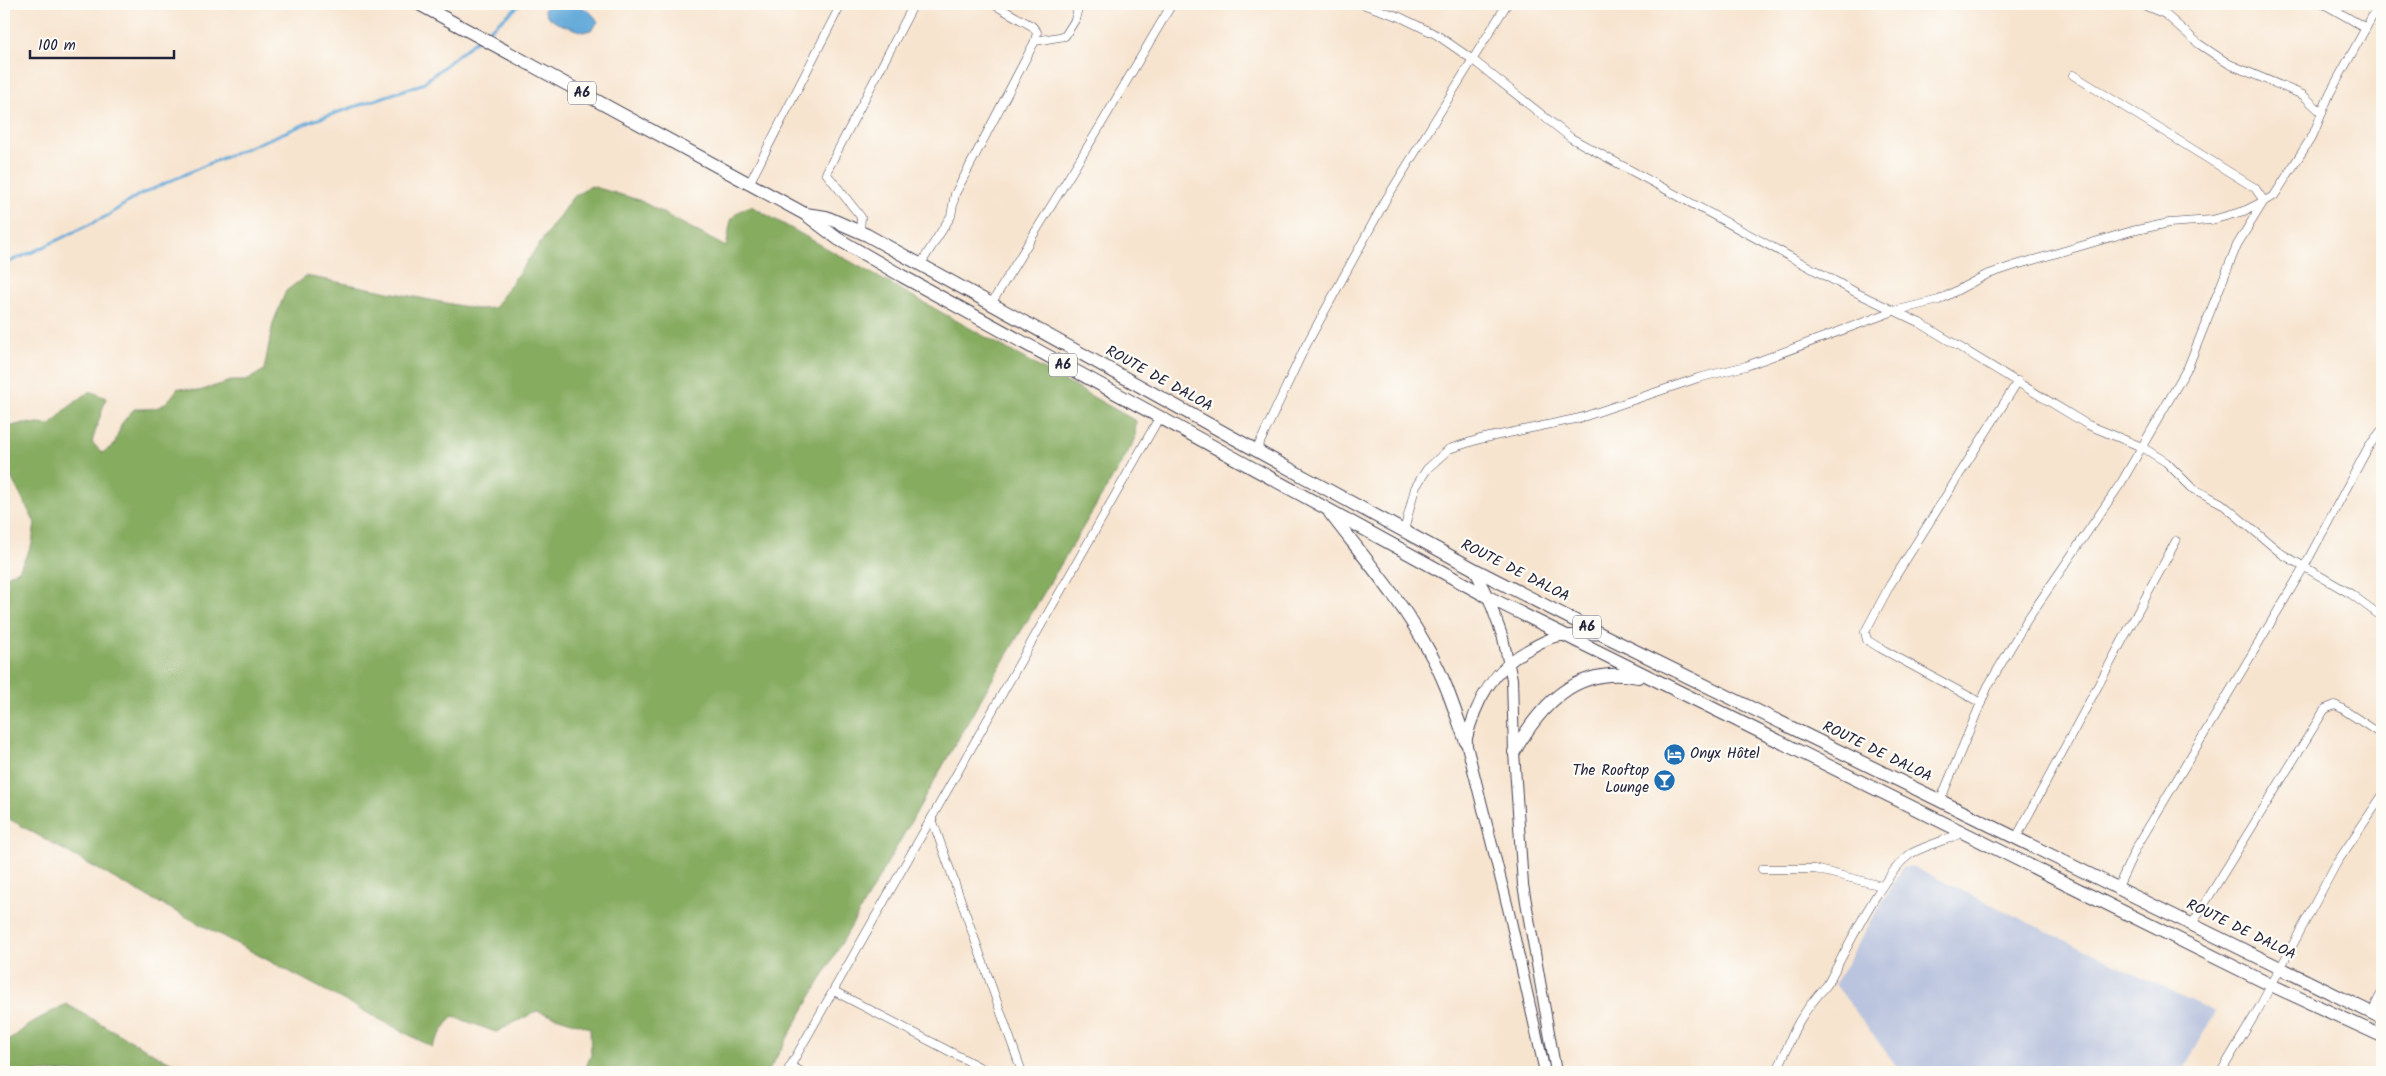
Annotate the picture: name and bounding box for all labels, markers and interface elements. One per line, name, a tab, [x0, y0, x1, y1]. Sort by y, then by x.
scale bar	[30, 28, 174, 60]
text: 100 m	[38, 34, 76, 58]
road number: A6	[568, 82, 596, 105]
street label: ROUTE DE DALOA	[1101, 340, 1217, 418]
road number: A6	[1049, 354, 1077, 376]
street label: ROUTE DE DALOA	[1456, 533, 1574, 609]
road number: A6	[1573, 616, 1601, 638]
street label: ROUTE DE DALOA	[1818, 715, 1936, 789]
hotel icon: Onyx Hôtel	[1662, 742, 1686, 766]
place label: Onyx Hôtel	[1690, 742, 1760, 766]
place label: The Rooftop Lounge	[1572, 759, 1649, 800]
bar icon: The Rooftop Lounge	[1653, 768, 1677, 792]
street label: ROUTE DE DALOA	[2182, 893, 2300, 967]

